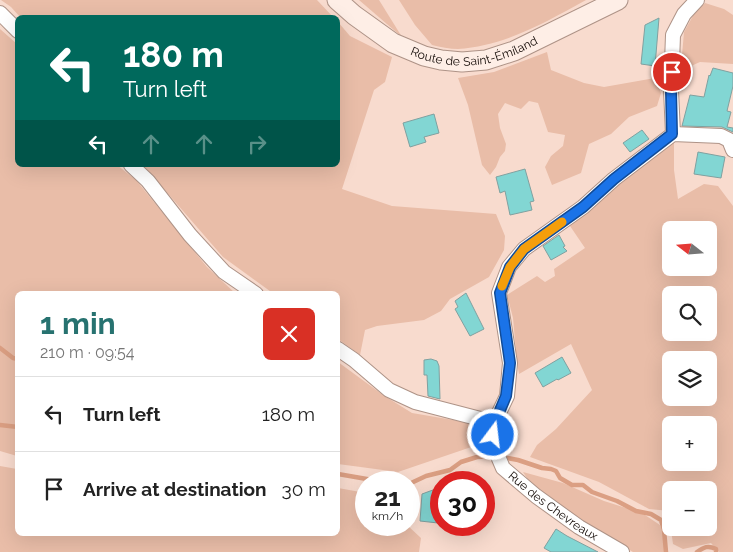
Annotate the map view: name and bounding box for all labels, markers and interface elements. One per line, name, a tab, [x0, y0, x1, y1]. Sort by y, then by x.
text: 180 m	[123, 34, 224, 75]
street label: Route de Saint-Émiland	[408, 34, 540, 69]
icon: left	[40, 35, 105, 100]
pin	[651, 51, 693, 93]
icon: arrive	[658, 58, 686, 86]
text: Turn left	[123, 76, 207, 102]
icon: left	[84, 130, 112, 158]
icon: ahead	[137, 130, 165, 158]
icon: ahead	[190, 130, 218, 158]
icon: right	[243, 130, 271, 158]
north arrow	[662, 221, 718, 276]
map controls	[662, 221, 717, 536]
button: search	[662, 286, 717, 341]
text: 1 min	[40, 306, 116, 341]
button: close	[263, 308, 315, 360]
text: 210 m · 09:54	[40, 343, 135, 362]
button: layers	[662, 351, 717, 406]
icon: left	[40, 400, 68, 428]
text: Turn left	[83, 403, 160, 425]
text: 180 m	[262, 403, 315, 425]
position arrow	[466, 408, 518, 460]
button: +	[662, 416, 717, 471]
street label: Rue des Chevreaux	[505, 469, 600, 543]
speed limit sign: 30	[430, 471, 495, 536]
icon: arrive	[40, 475, 68, 503]
text: Arrive at destination	[83, 478, 267, 500]
text: 30 m	[282, 478, 326, 500]
button: −	[662, 481, 717, 536]
text: 21	[374, 482, 401, 512]
text: km/h	[372, 509, 403, 523]

